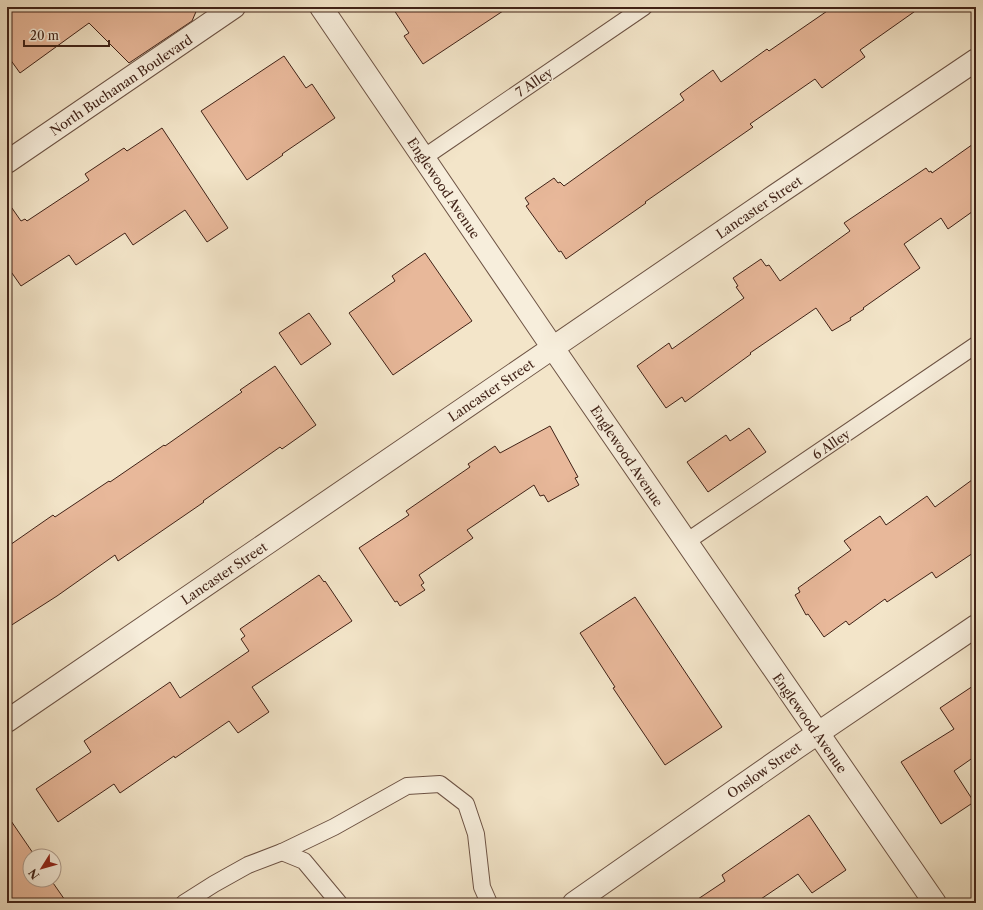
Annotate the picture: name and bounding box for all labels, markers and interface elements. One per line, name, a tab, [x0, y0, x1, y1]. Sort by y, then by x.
scale bar	[24, 22, 109, 48]
text: 20 m	[30, 28, 59, 43]
street label: North Buchanan Boulevard	[47, 31, 195, 139]
street label: 7 Alley	[513, 63, 556, 100]
street label: Englewood Avenue	[404, 134, 484, 242]
street label: Lancaster Street	[713, 172, 805, 242]
street label: Lancaster Street	[445, 355, 537, 425]
street label: Englewood Avenue	[587, 402, 667, 510]
street label: 6 Alley	[809, 425, 854, 462]
street label: Lancaster Street	[178, 538, 270, 608]
street label: Englewood Avenue	[770, 670, 850, 776]
street label: Onslow Street	[724, 738, 804, 801]
north arrow	[22, 848, 62, 888]
text: N	[25, 866, 42, 882]

